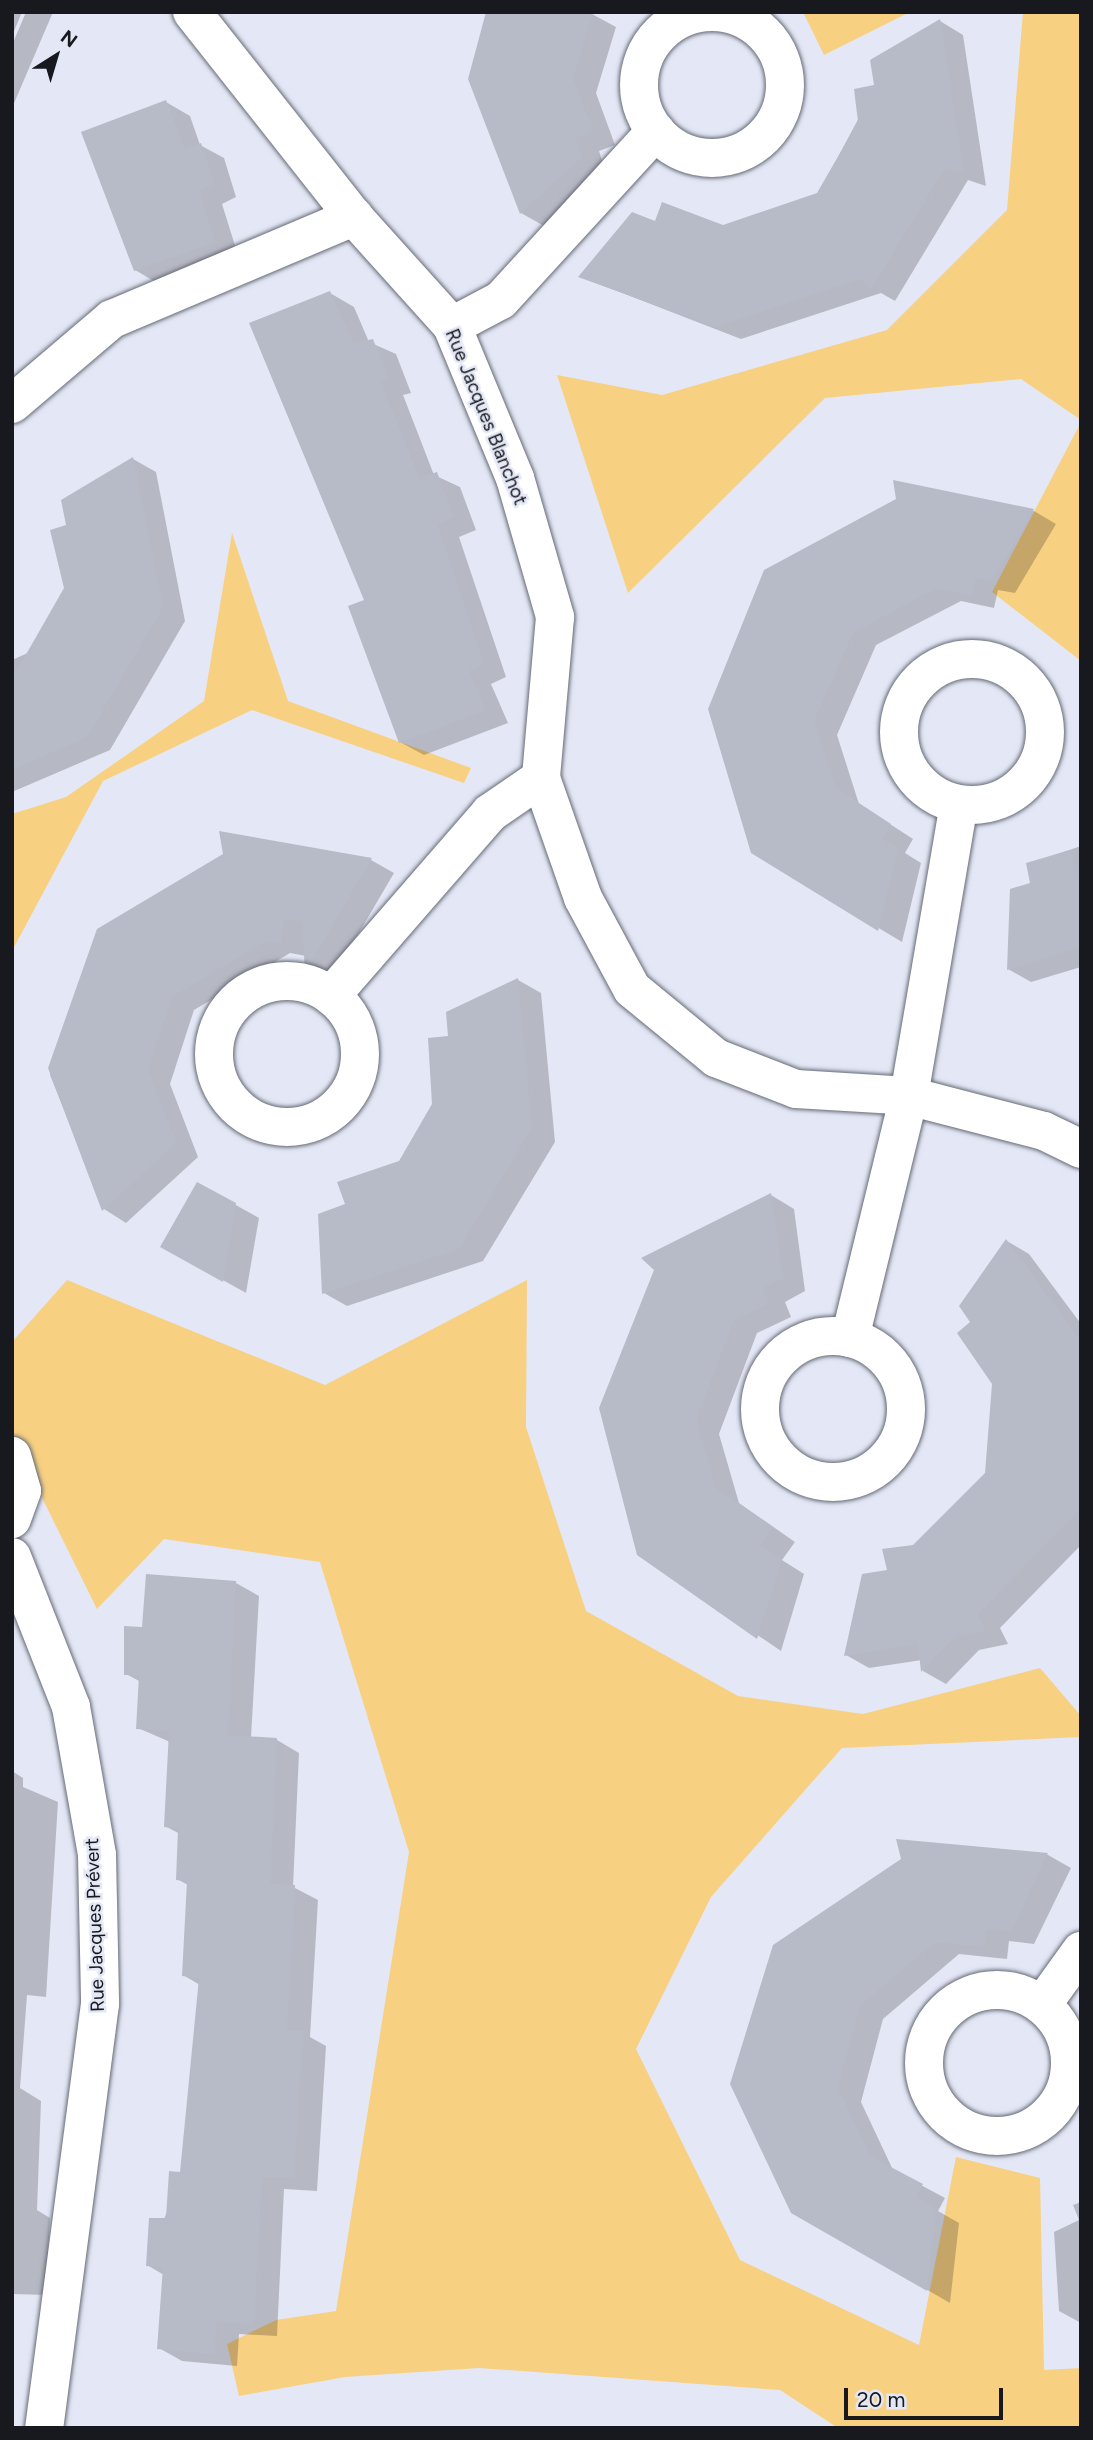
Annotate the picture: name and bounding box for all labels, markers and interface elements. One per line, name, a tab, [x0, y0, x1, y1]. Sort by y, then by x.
north arrow	[21, 21, 91, 91]
text: N	[56, 25, 82, 52]
street label: Rue Jacques Blanchot	[440, 326, 532, 508]
street label: Rue Jacques Prévert	[81, 1838, 109, 2012]
scale bar	[848, 2374, 1007, 2418]
text: 20 m	[857, 2387, 905, 2412]

